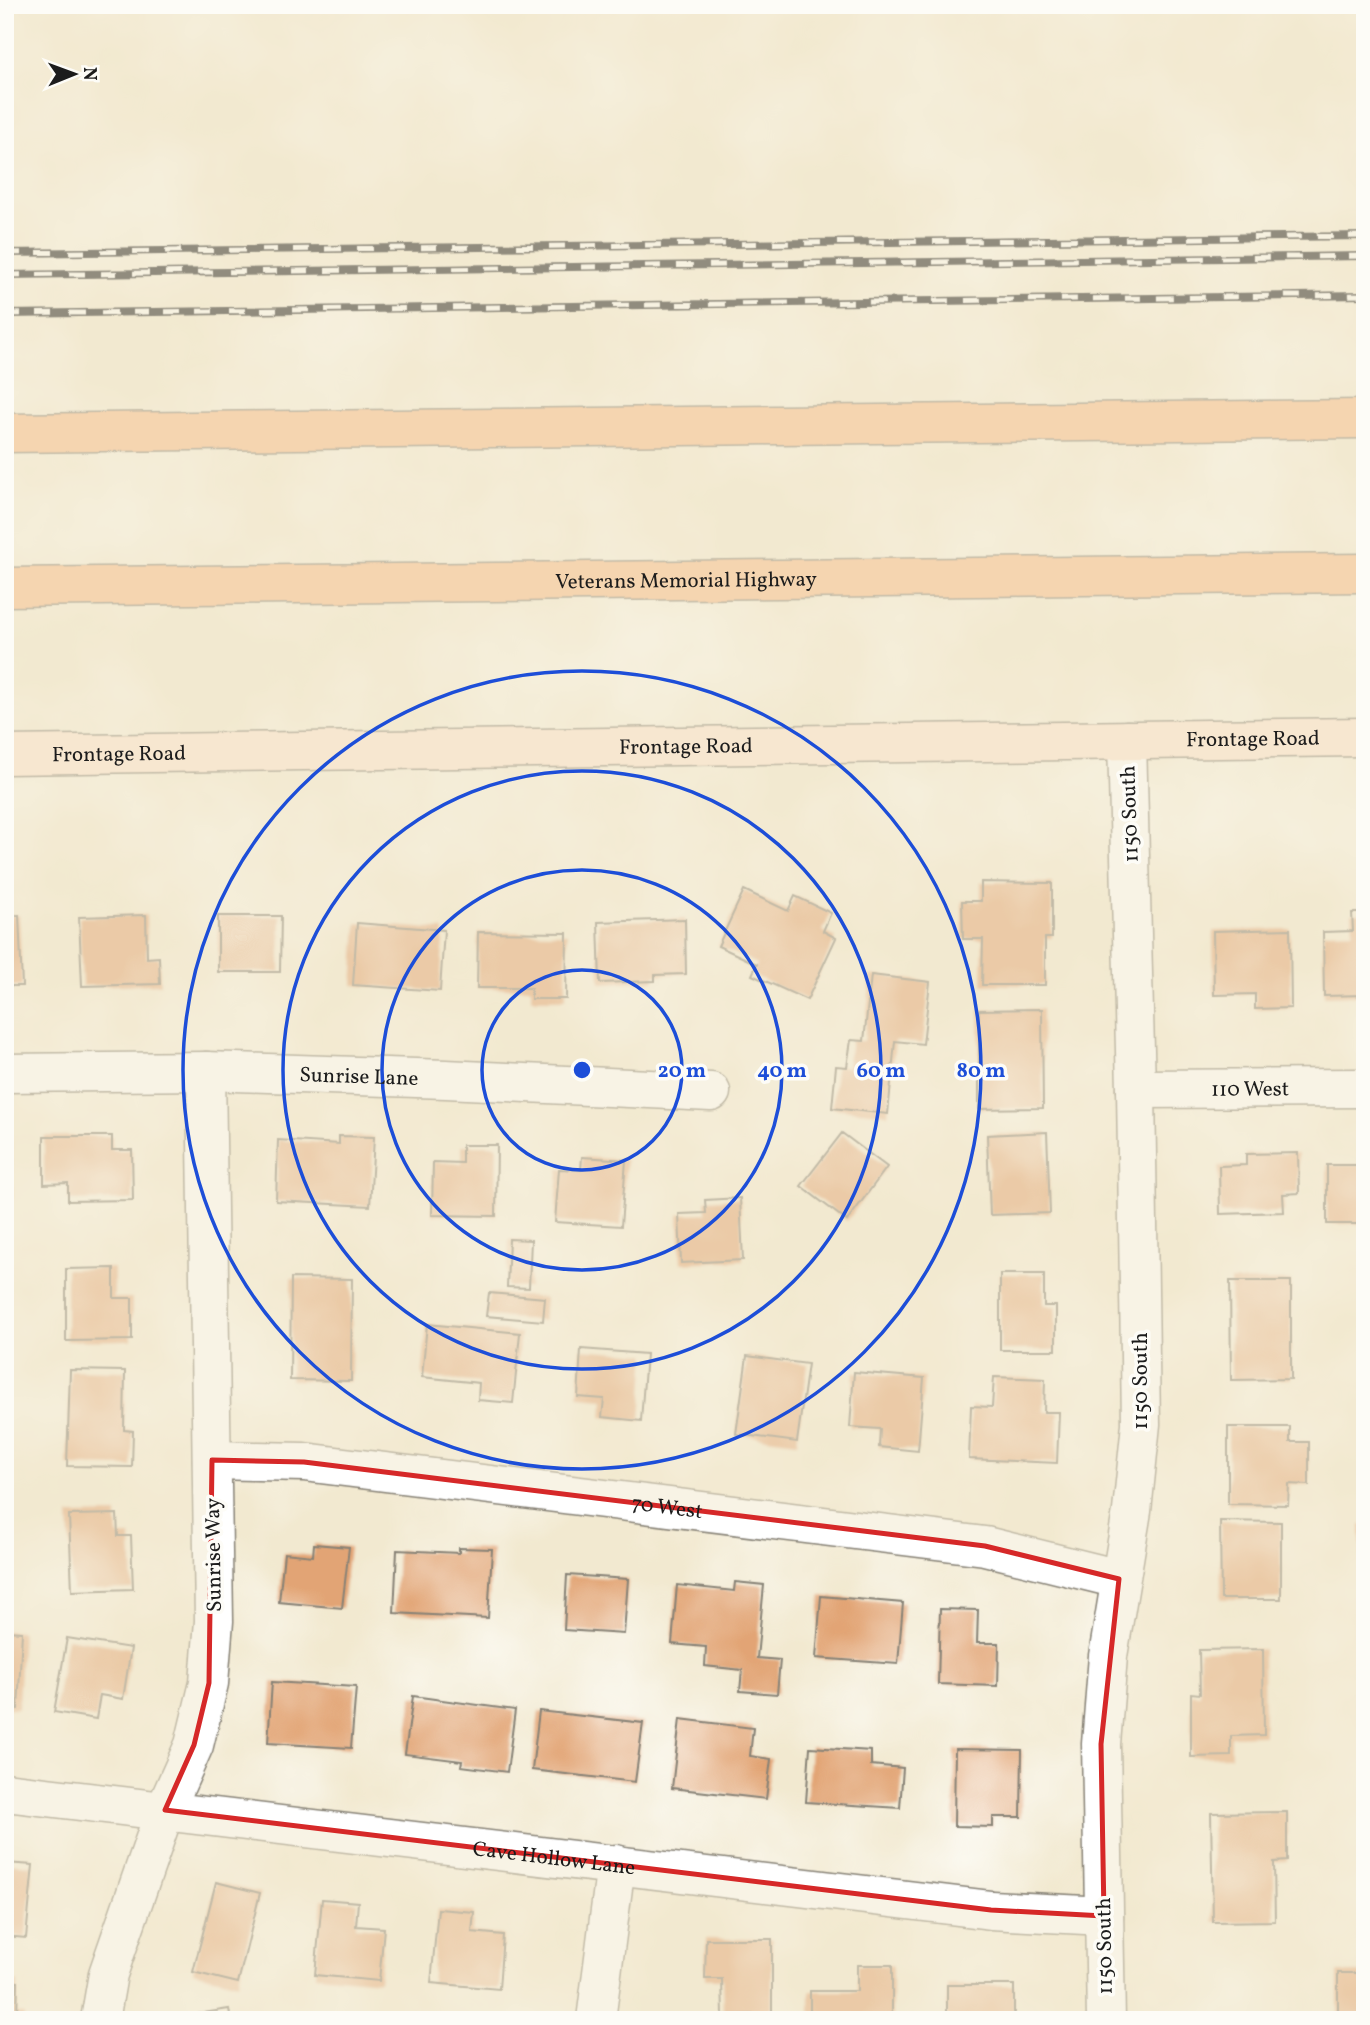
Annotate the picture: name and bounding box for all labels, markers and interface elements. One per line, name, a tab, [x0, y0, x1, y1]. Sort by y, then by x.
north arrow	[38, 38, 108, 108]
text: N	[76, 67, 102, 81]
street label: Veterans Memorial Highway	[555, 566, 818, 597]
street label: Frontage Road	[1186, 725, 1320, 755]
street label: Frontage Road	[619, 732, 753, 763]
street label: Frontage Road	[52, 740, 186, 770]
street label: 1150 South	[1114, 765, 1147, 863]
text: 20 m	[658, 1057, 706, 1086]
text: 40 m	[757, 1057, 807, 1086]
text: 60 m	[857, 1057, 905, 1086]
text: 80 m	[957, 1057, 1005, 1086]
centre of rings	[570, 1058, 594, 1082]
street label: Sunrise Lane	[299, 1061, 419, 1094]
street label: 110 West	[1211, 1075, 1289, 1105]
street label: 1150 South	[1127, 1332, 1156, 1430]
street label: 70 West	[630, 1490, 704, 1527]
street label: Sunrise Way	[199, 1497, 230, 1612]
street label: Cave Hollow Lane	[471, 1835, 637, 1883]
street label: 1150 South	[1090, 1897, 1121, 1995]

